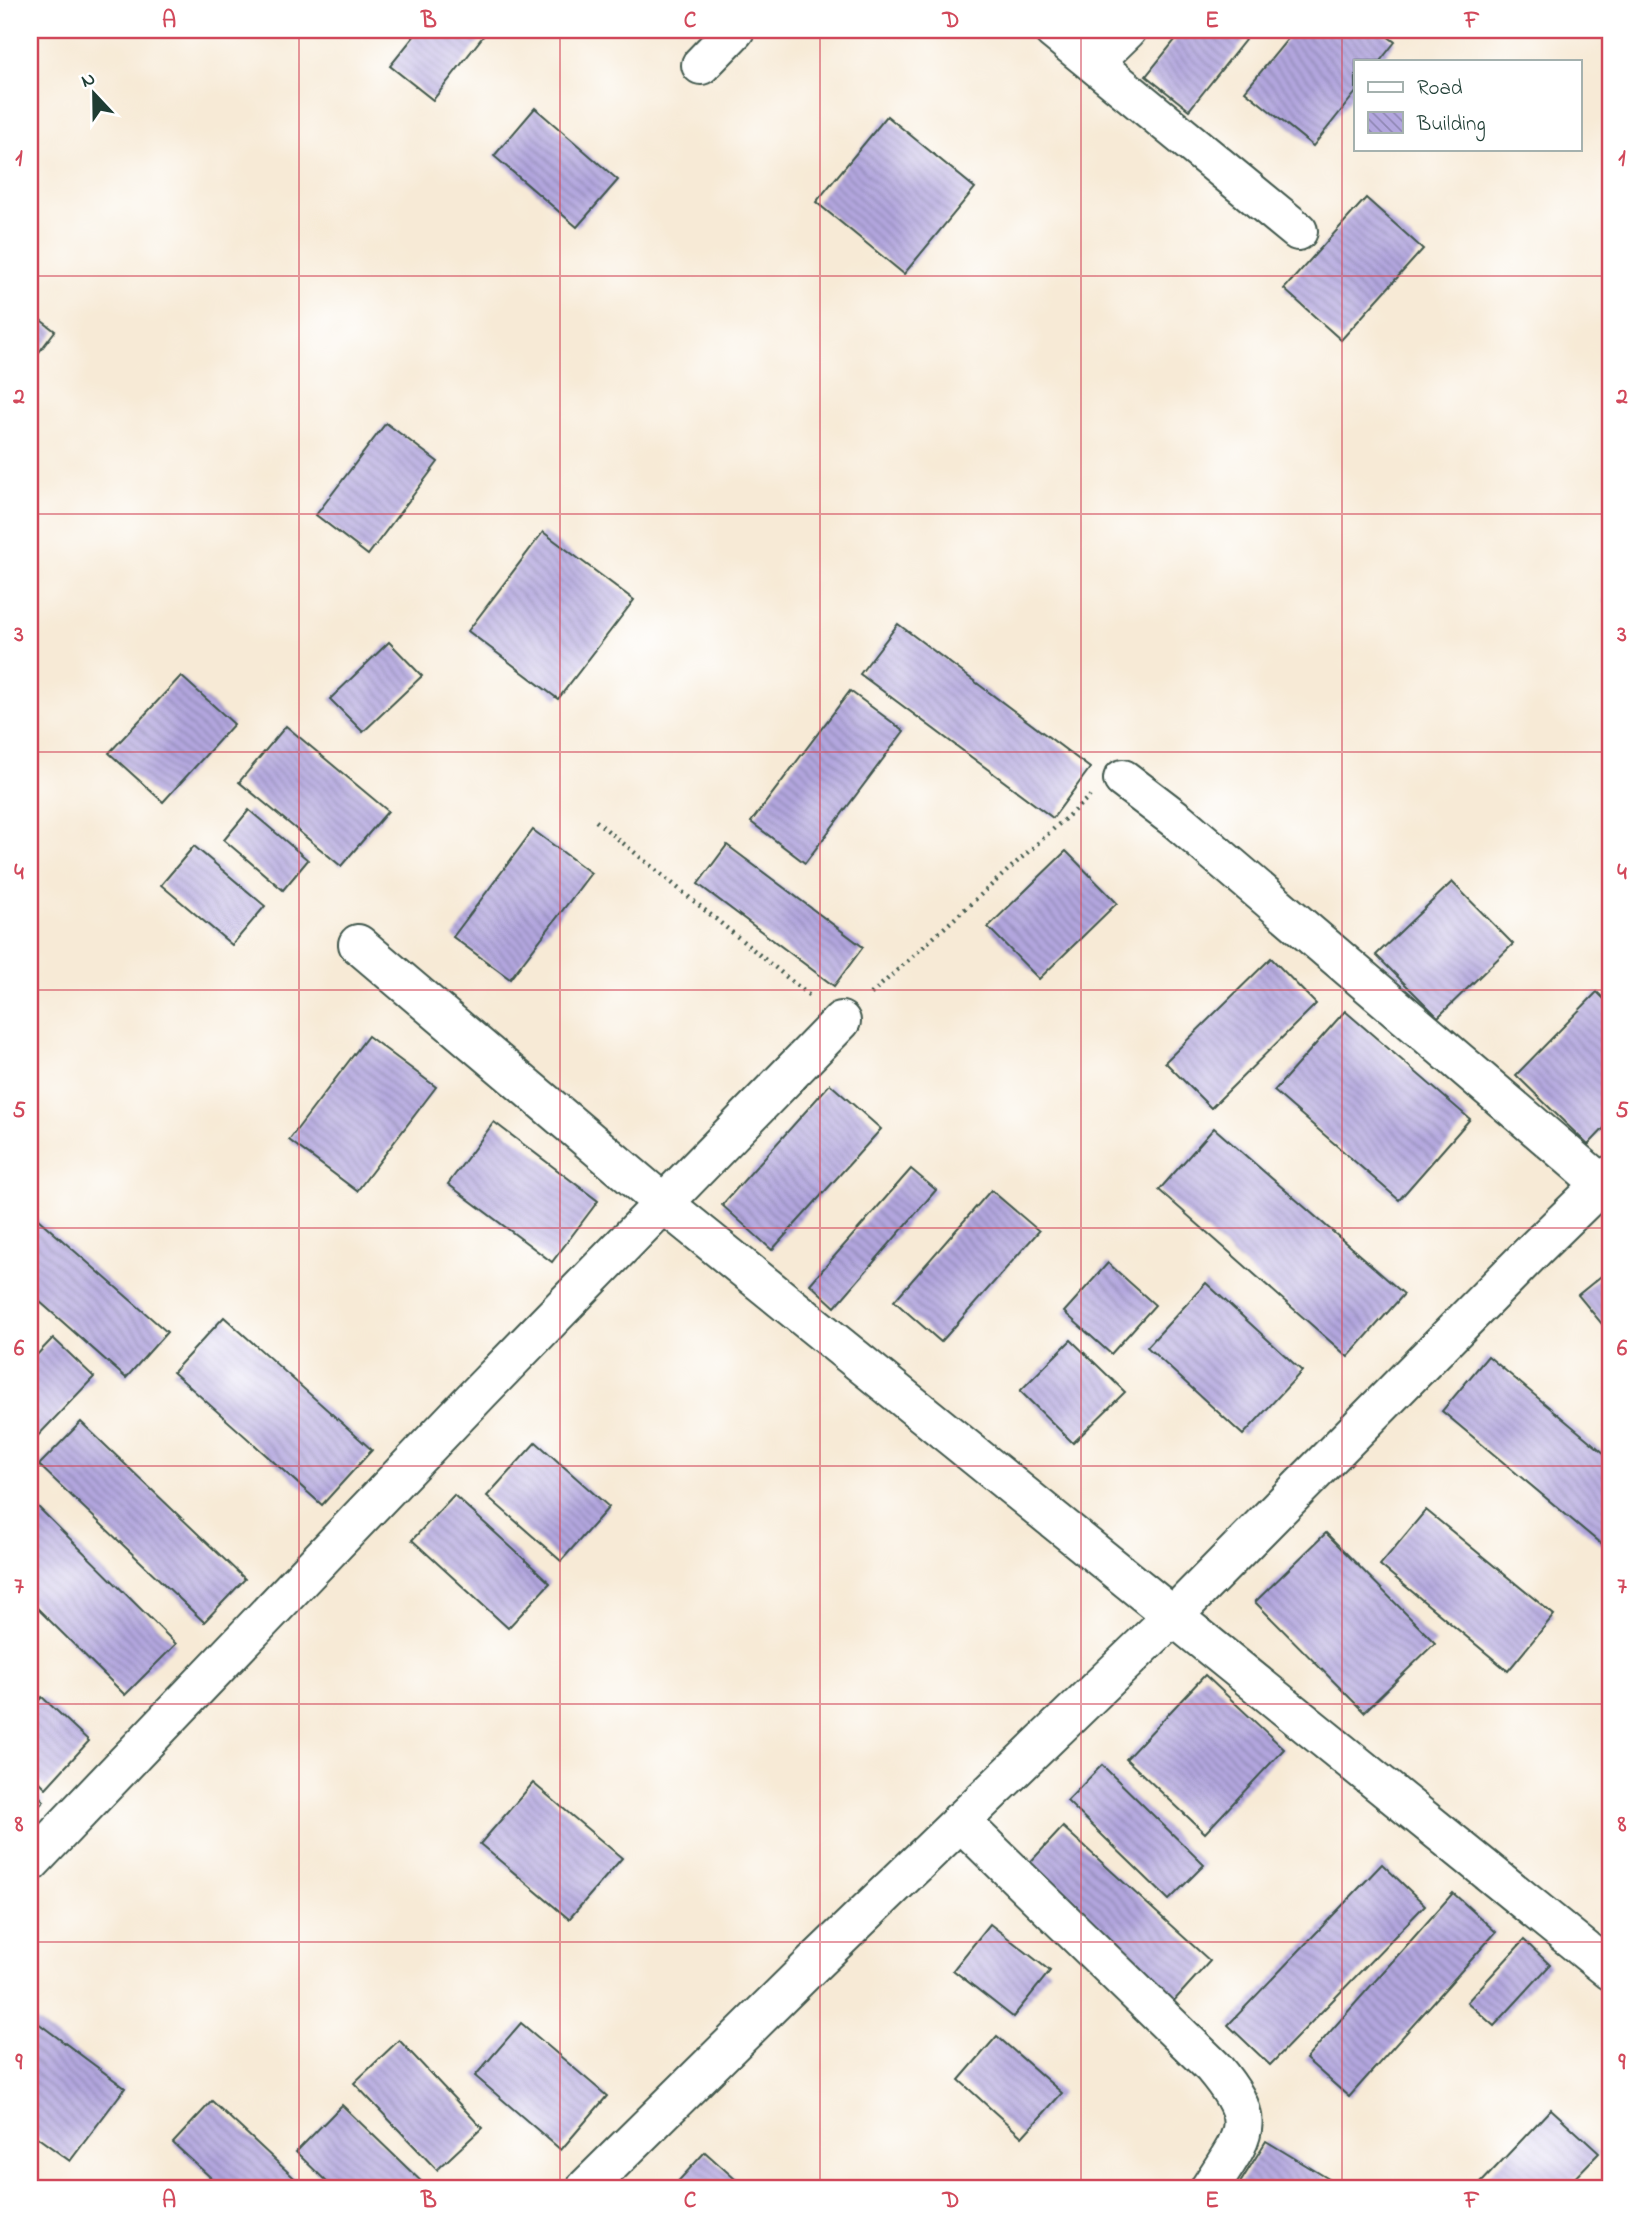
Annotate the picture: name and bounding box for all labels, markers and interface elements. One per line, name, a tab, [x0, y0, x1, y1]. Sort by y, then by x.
text: A	[162, 5, 176, 38]
text: B	[420, 5, 437, 38]
text: C	[684, 5, 697, 38]
text: D	[942, 5, 959, 38]
text: E	[1205, 5, 1219, 38]
text: F	[1464, 5, 1480, 38]
north arrow	[60, 60, 130, 130]
legend	[1354, 60, 1582, 150]
text: N	[78, 66, 100, 95]
text: Road	[1417, 74, 1463, 104]
text: Building	[1416, 110, 1486, 142]
text: 1	[15, 143, 23, 176]
text: 1	[1618, 143, 1626, 176]
text: 2	[12, 381, 25, 414]
text: 2	[1615, 381, 1628, 414]
text: 3	[13, 619, 24, 652]
text: 3	[1616, 619, 1627, 652]
text: 4	[14, 857, 24, 890]
text: 4	[1617, 857, 1627, 890]
text: 5	[12, 1095, 26, 1128]
text: 5	[1615, 1095, 1629, 1128]
text: 6	[14, 1333, 25, 1366]
text: 6	[1617, 1333, 1628, 1366]
text: 7	[14, 1571, 24, 1604]
text: 7	[1617, 1571, 1627, 1604]
text: 8	[14, 1809, 24, 1842]
text: 8	[1617, 1809, 1627, 1842]
text: 9	[15, 2047, 24, 2080]
text: 9	[1618, 2047, 1627, 2080]
text: A	[162, 2185, 176, 2218]
text: B	[420, 2185, 437, 2218]
text: C	[684, 2185, 697, 2218]
text: D	[942, 2185, 959, 2218]
text: E	[1205, 2185, 1219, 2218]
text: F	[1464, 2185, 1480, 2218]

